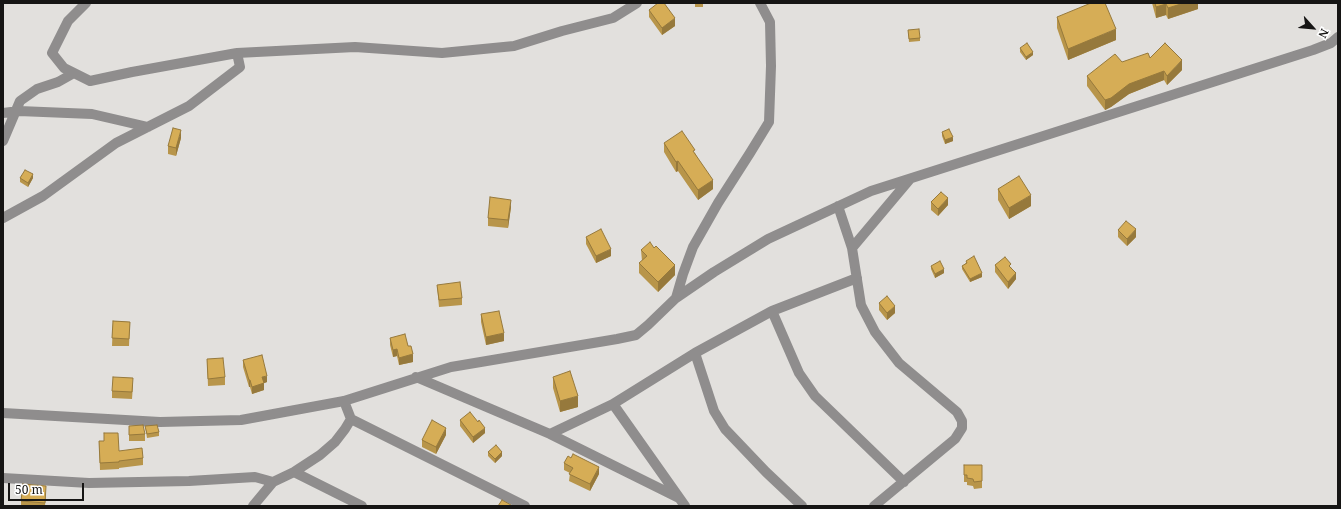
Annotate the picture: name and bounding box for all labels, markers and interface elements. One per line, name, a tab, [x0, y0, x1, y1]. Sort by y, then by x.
north arrow	[1293, 8, 1333, 48]
text: N	[1315, 26, 1333, 41]
scale bar	[10, 475, 86, 501]
text: 50 m	[15, 481, 43, 498]

